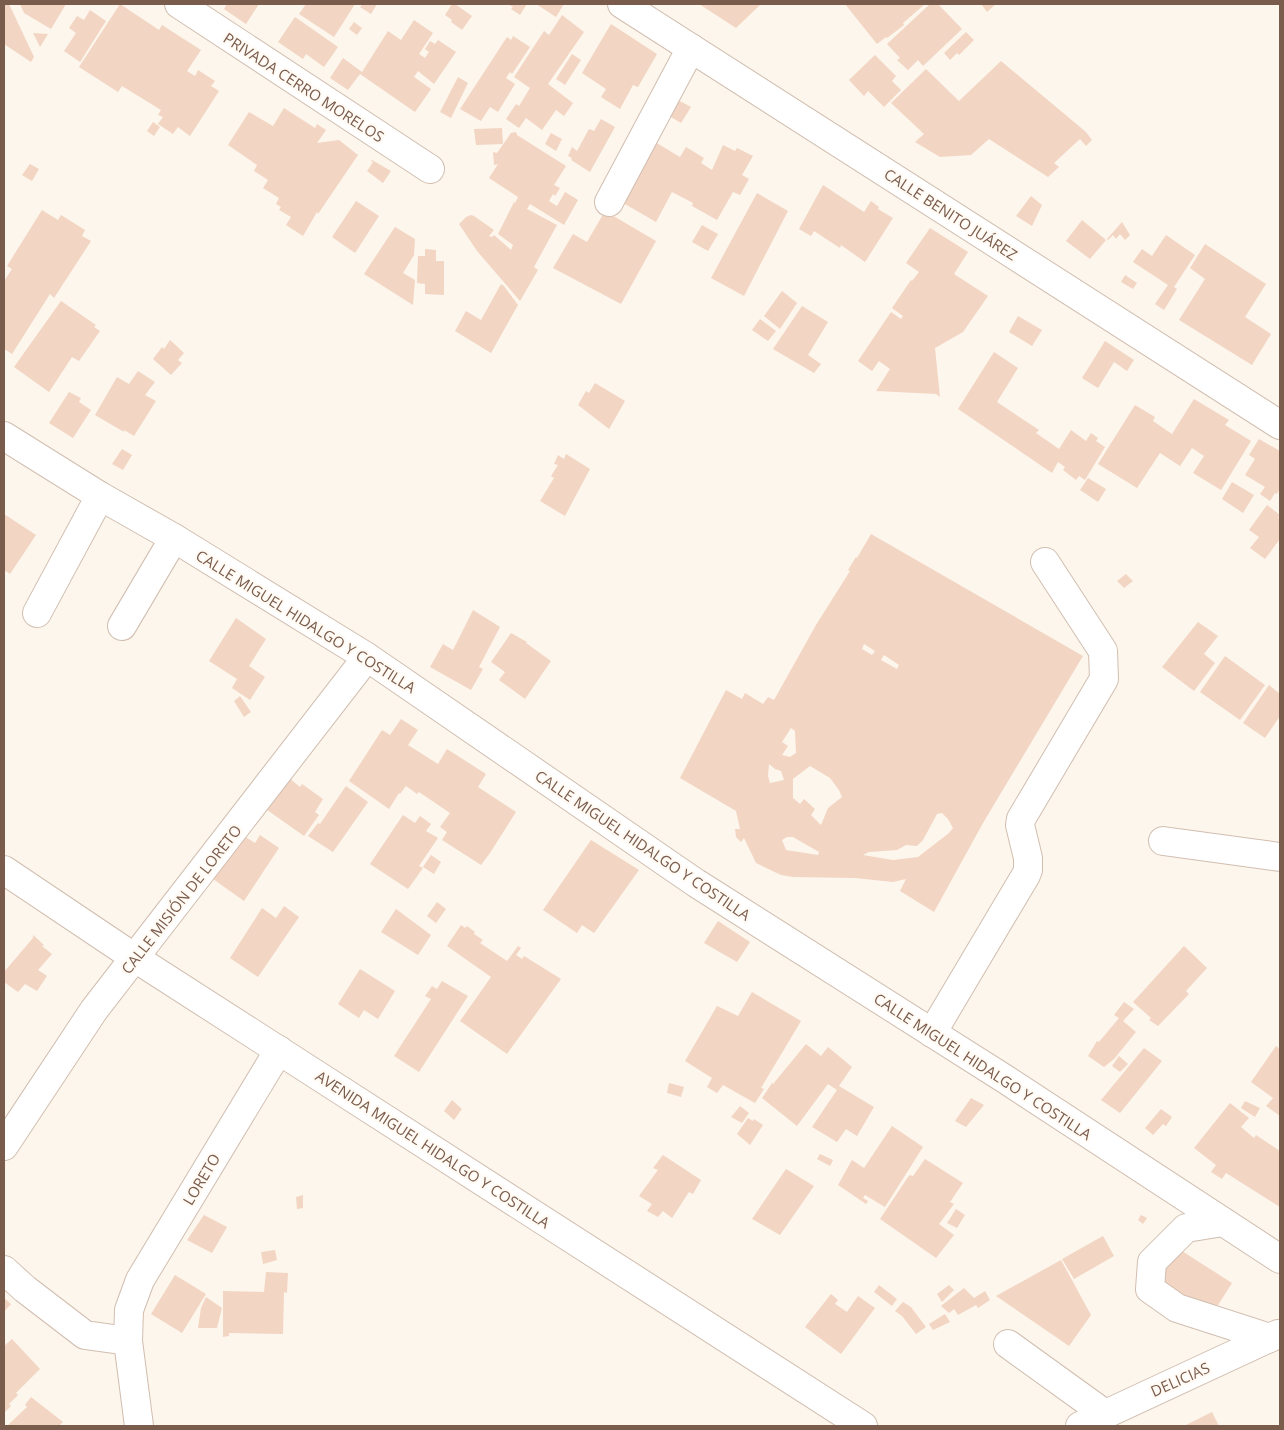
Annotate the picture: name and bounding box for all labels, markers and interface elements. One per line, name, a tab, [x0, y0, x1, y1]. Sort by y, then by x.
street label: PRIVADA CERRO MORELOS	[220, 28, 388, 146]
street label: CALLE BENITO JUÁREZ	[881, 163, 1021, 265]
street label: CALLE MIGUEL HIDALGO Y COSTILLA	[192, 545, 420, 697]
street label: CALLE MIGUEL HIDALGO Y COSTILLA	[531, 765, 755, 925]
street label: CALLE MISIÓN DE LORETO	[117, 820, 245, 978]
street label: CALLE MIGUEL HIDALGO Y COSTILLA	[870, 988, 1096, 1144]
street label: AVENIDA MIGUEL HIDALGO Y COSTILLA	[312, 1066, 554, 1233]
street label: LORETO	[178, 1149, 224, 1209]
street label: DELICIAS	[1147, 1357, 1213, 1401]

